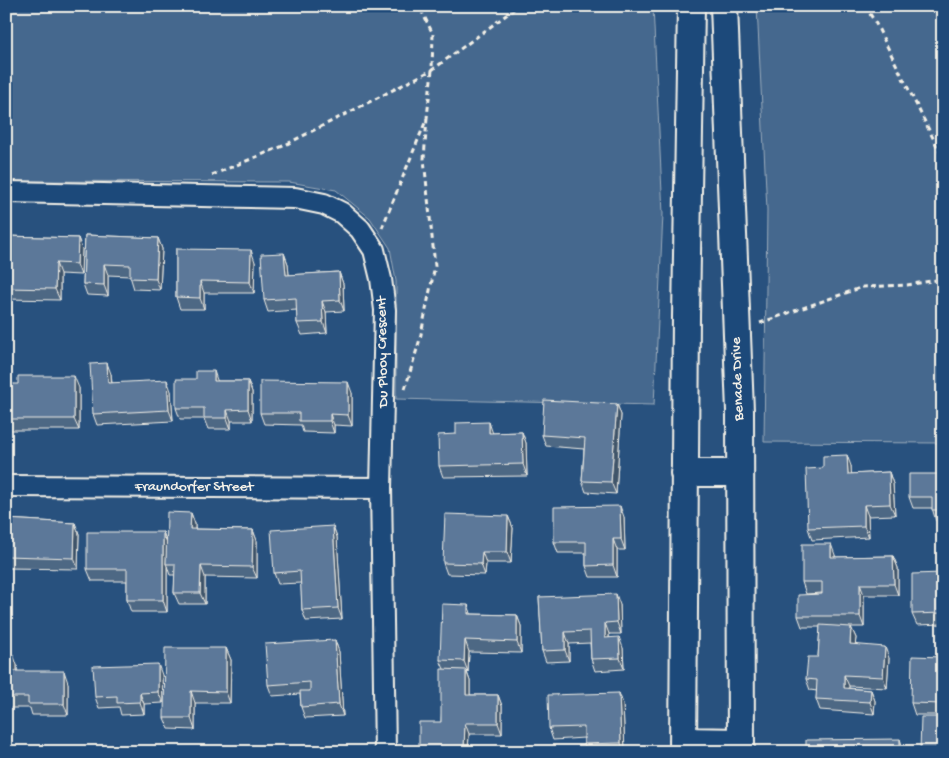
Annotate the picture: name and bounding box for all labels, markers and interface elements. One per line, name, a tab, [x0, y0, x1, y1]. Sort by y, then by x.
street label: Du Plooy Crescent	[373, 294, 393, 409]
street label: Benade Drive	[728, 337, 748, 422]
street label: Fraundorfer Street	[134, 478, 255, 496]

